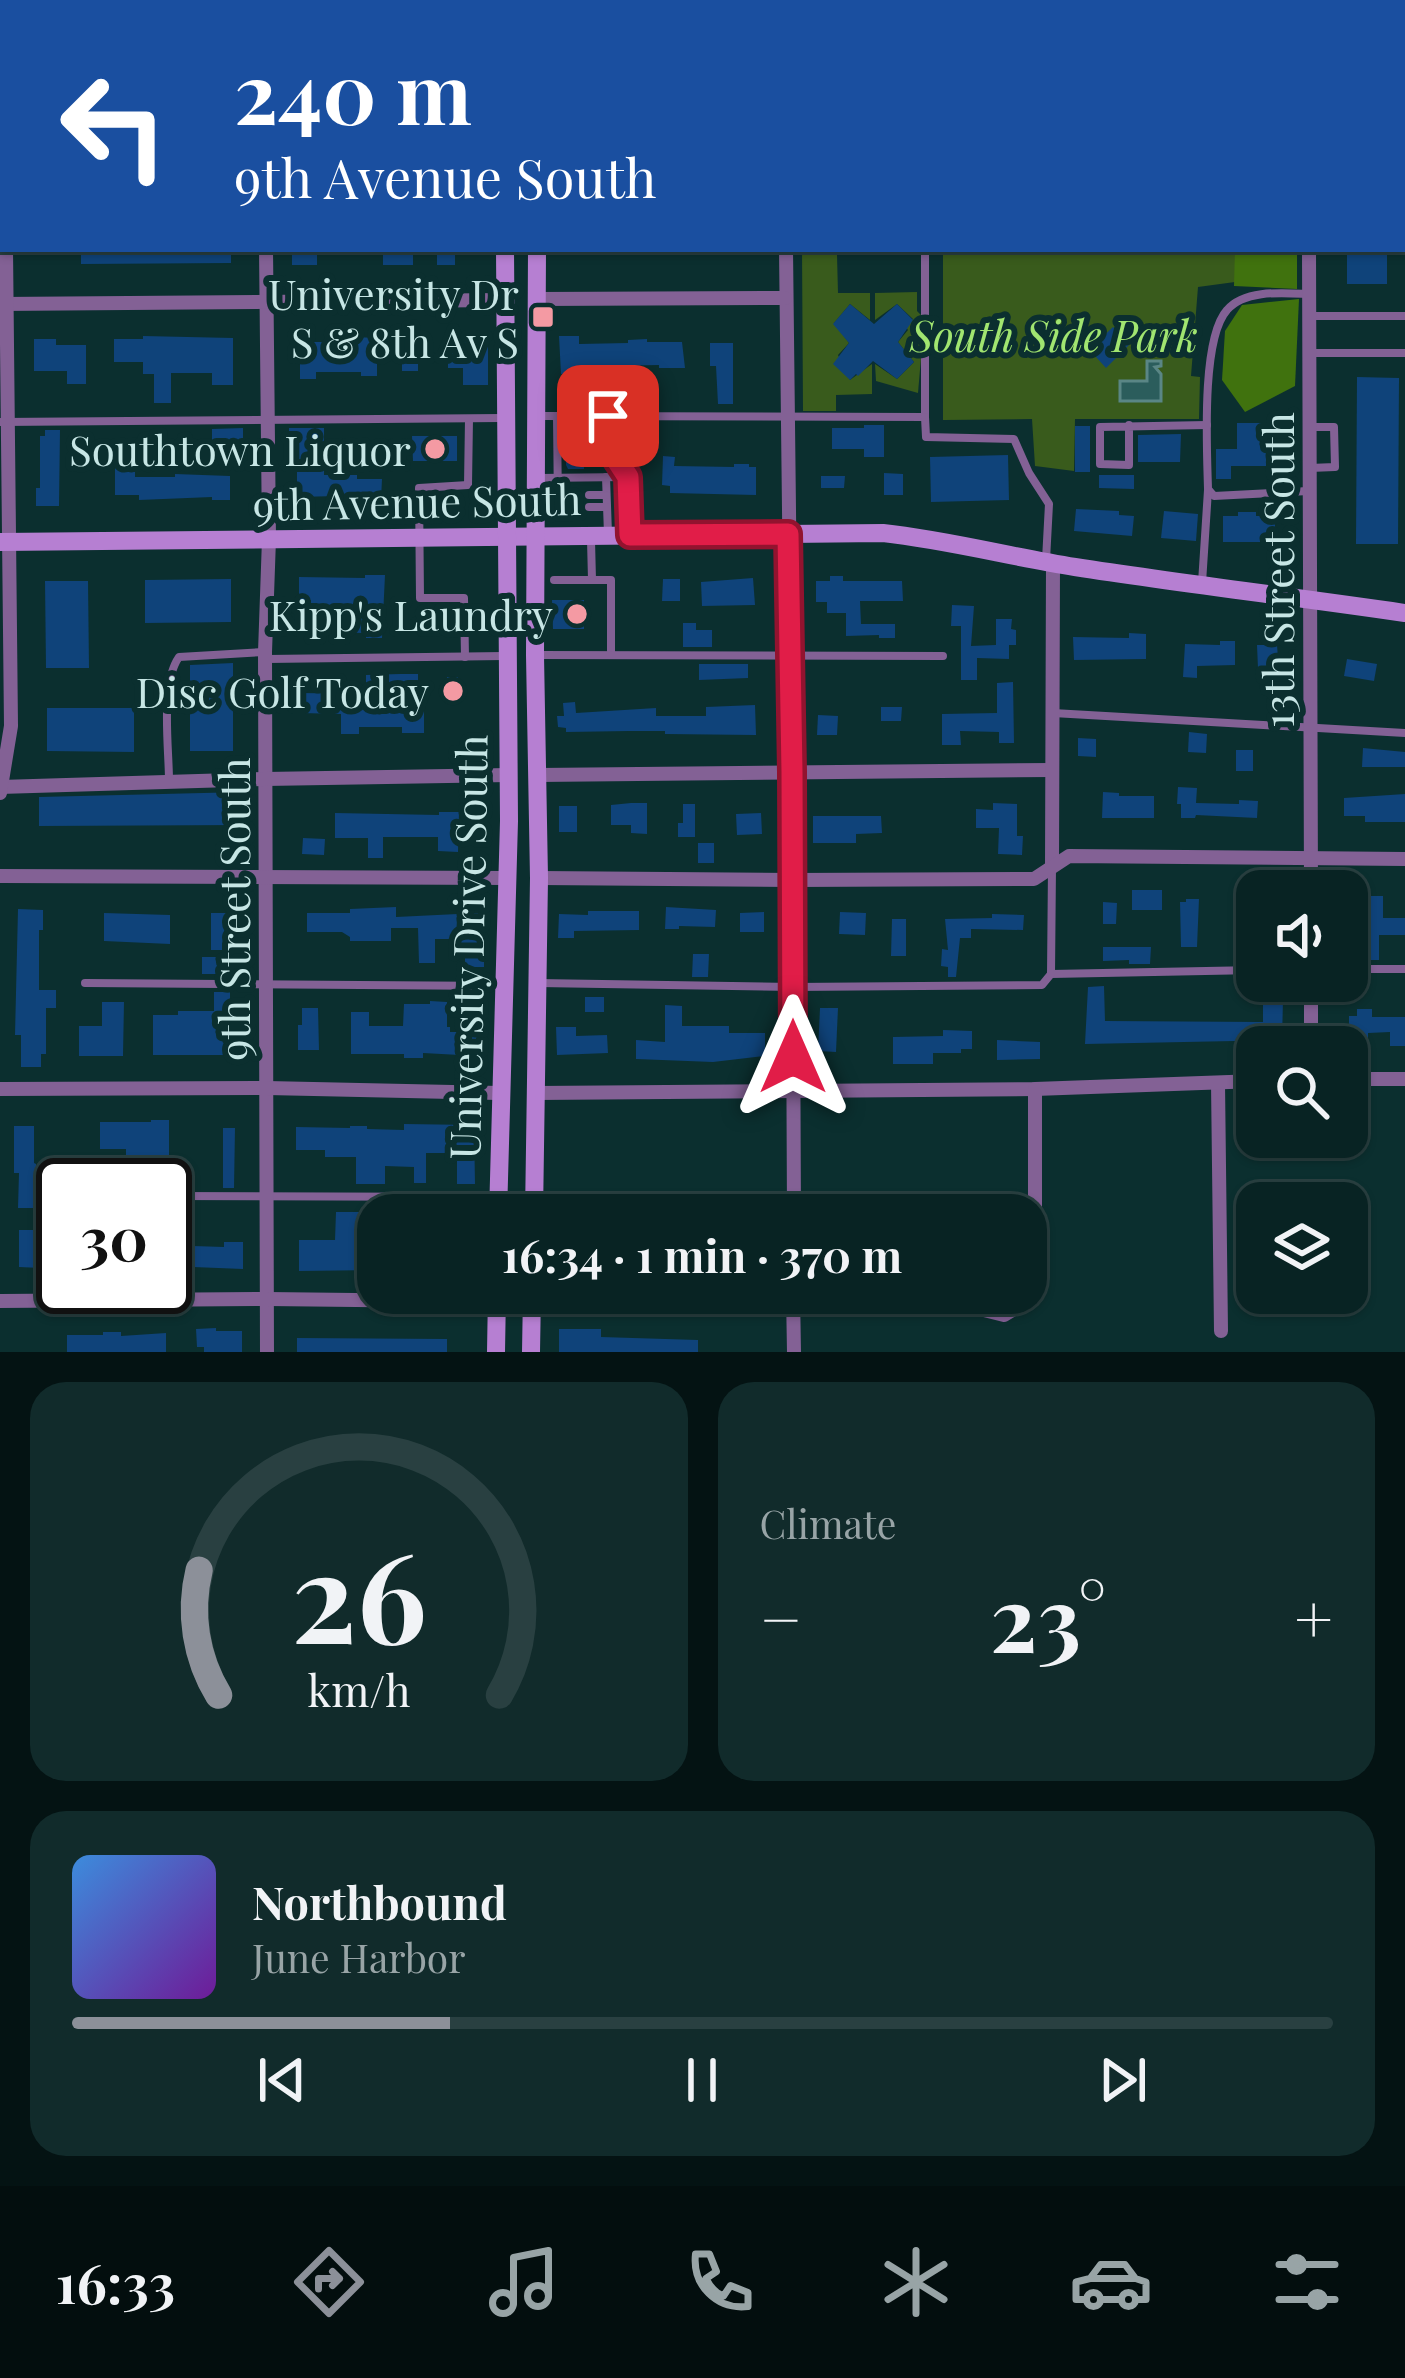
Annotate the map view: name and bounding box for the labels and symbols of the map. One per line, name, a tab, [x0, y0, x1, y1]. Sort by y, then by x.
place label: University Dr S & 8th Av S	[268, 265, 519, 369]
marker: University Dr S & 8th Av S	[530, 304, 556, 330]
park label: South Side Park	[909, 307, 1198, 363]
pin	[557, 365, 659, 467]
street label: 13th Street South	[1249, 412, 1305, 728]
place label: Southtown Liquor	[69, 421, 411, 477]
marker: Southtown Liquor	[422, 436, 448, 462]
street label: 9th Avenue South	[252, 470, 582, 532]
place label: Kipp's Laundry	[269, 586, 553, 642]
marker: Kipp's Laundry	[564, 601, 590, 627]
place label: Disc Golf Today	[136, 663, 429, 719]
marker: Disc Golf Today	[440, 678, 466, 704]
street label: University Drive South	[435, 734, 499, 1160]
street label: 9th Street South	[205, 757, 261, 1061]
position arrow	[730, 994, 856, 1120]
speed limit sign: 30	[36, 1158, 192, 1314]

